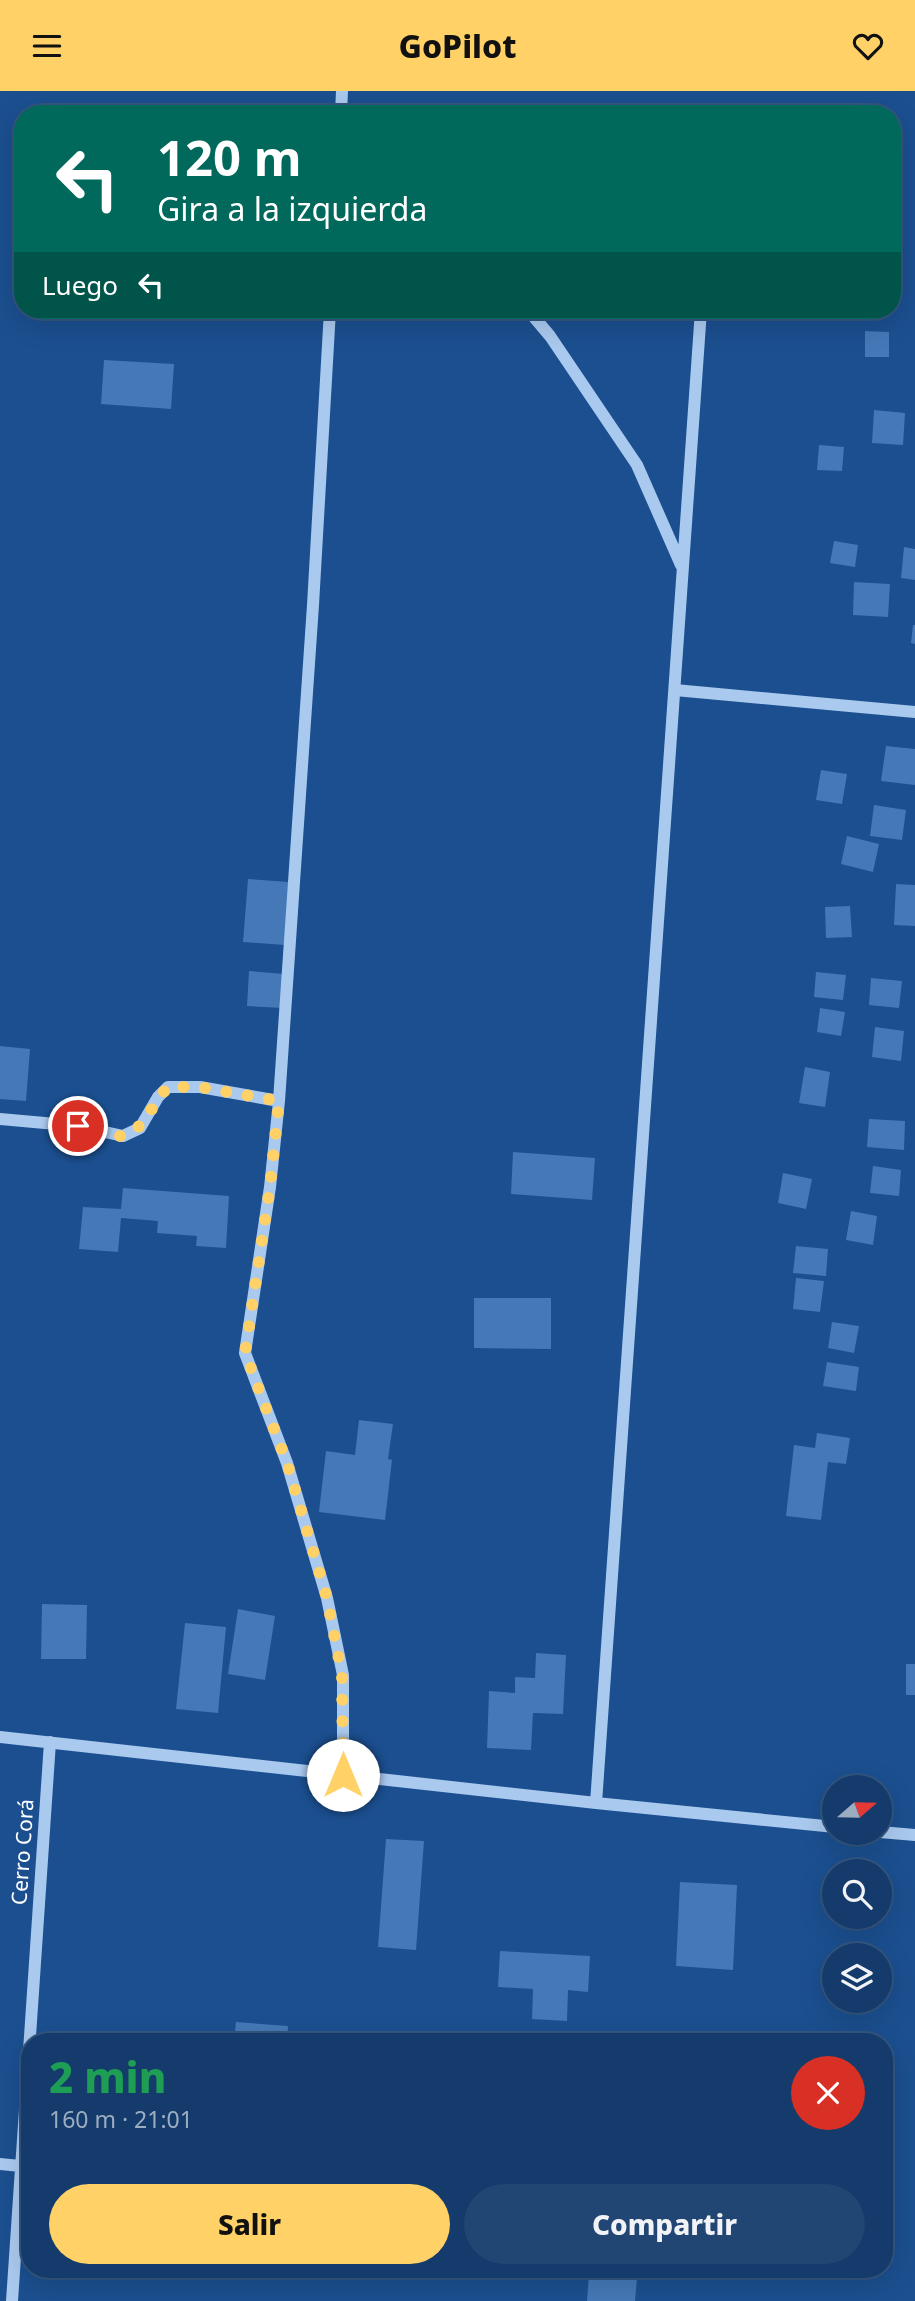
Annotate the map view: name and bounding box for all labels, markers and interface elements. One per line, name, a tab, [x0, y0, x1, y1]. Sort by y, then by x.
text: GoPilot	[399, 24, 516, 67]
icon: menu	[28, 27, 66, 65]
icon: heart	[849, 27, 887, 65]
text: 120 m	[157, 124, 302, 190]
icon: left	[42, 133, 133, 224]
text: Gira a la izquierda	[157, 187, 427, 230]
icon: left	[132, 266, 170, 304]
text: Luego	[42, 267, 118, 303]
pin	[48, 1096, 108, 1156]
icon: arrive	[59, 1107, 97, 1145]
position arrow	[306, 1738, 380, 1812]
north arrow	[822, 1775, 892, 1845]
map controls	[822, 1775, 892, 2013]
street label: Cerro Corá	[4, 1798, 40, 1906]
button: search	[822, 1859, 892, 1929]
button: layers	[822, 1943, 892, 2013]
text: 2 min	[49, 2048, 166, 2105]
button: close	[791, 2056, 865, 2130]
text: 160 m · 21:01	[49, 2103, 193, 2135]
button: Salir	[49, 2184, 450, 2264]
button: Compartir	[464, 2184, 865, 2264]

